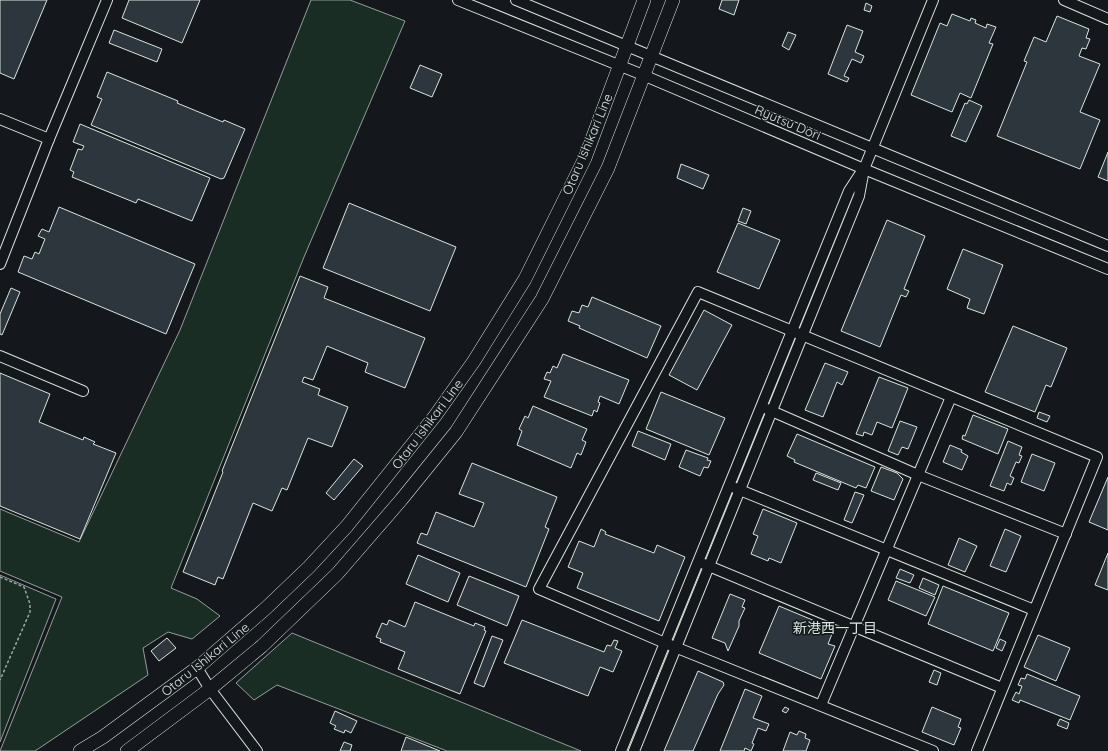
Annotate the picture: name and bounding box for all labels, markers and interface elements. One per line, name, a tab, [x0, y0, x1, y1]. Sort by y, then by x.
street label: Otaru Ishikari Line	[558, 91, 616, 197]
street label: Ryutsu Dōri	[753, 101, 823, 143]
street label: Otaru Ishikari Line	[388, 376, 466, 472]
street label: Otaru Ishikari Line	[158, 619, 252, 699]
district label: 新港西一丁目	[793, 619, 877, 637]

